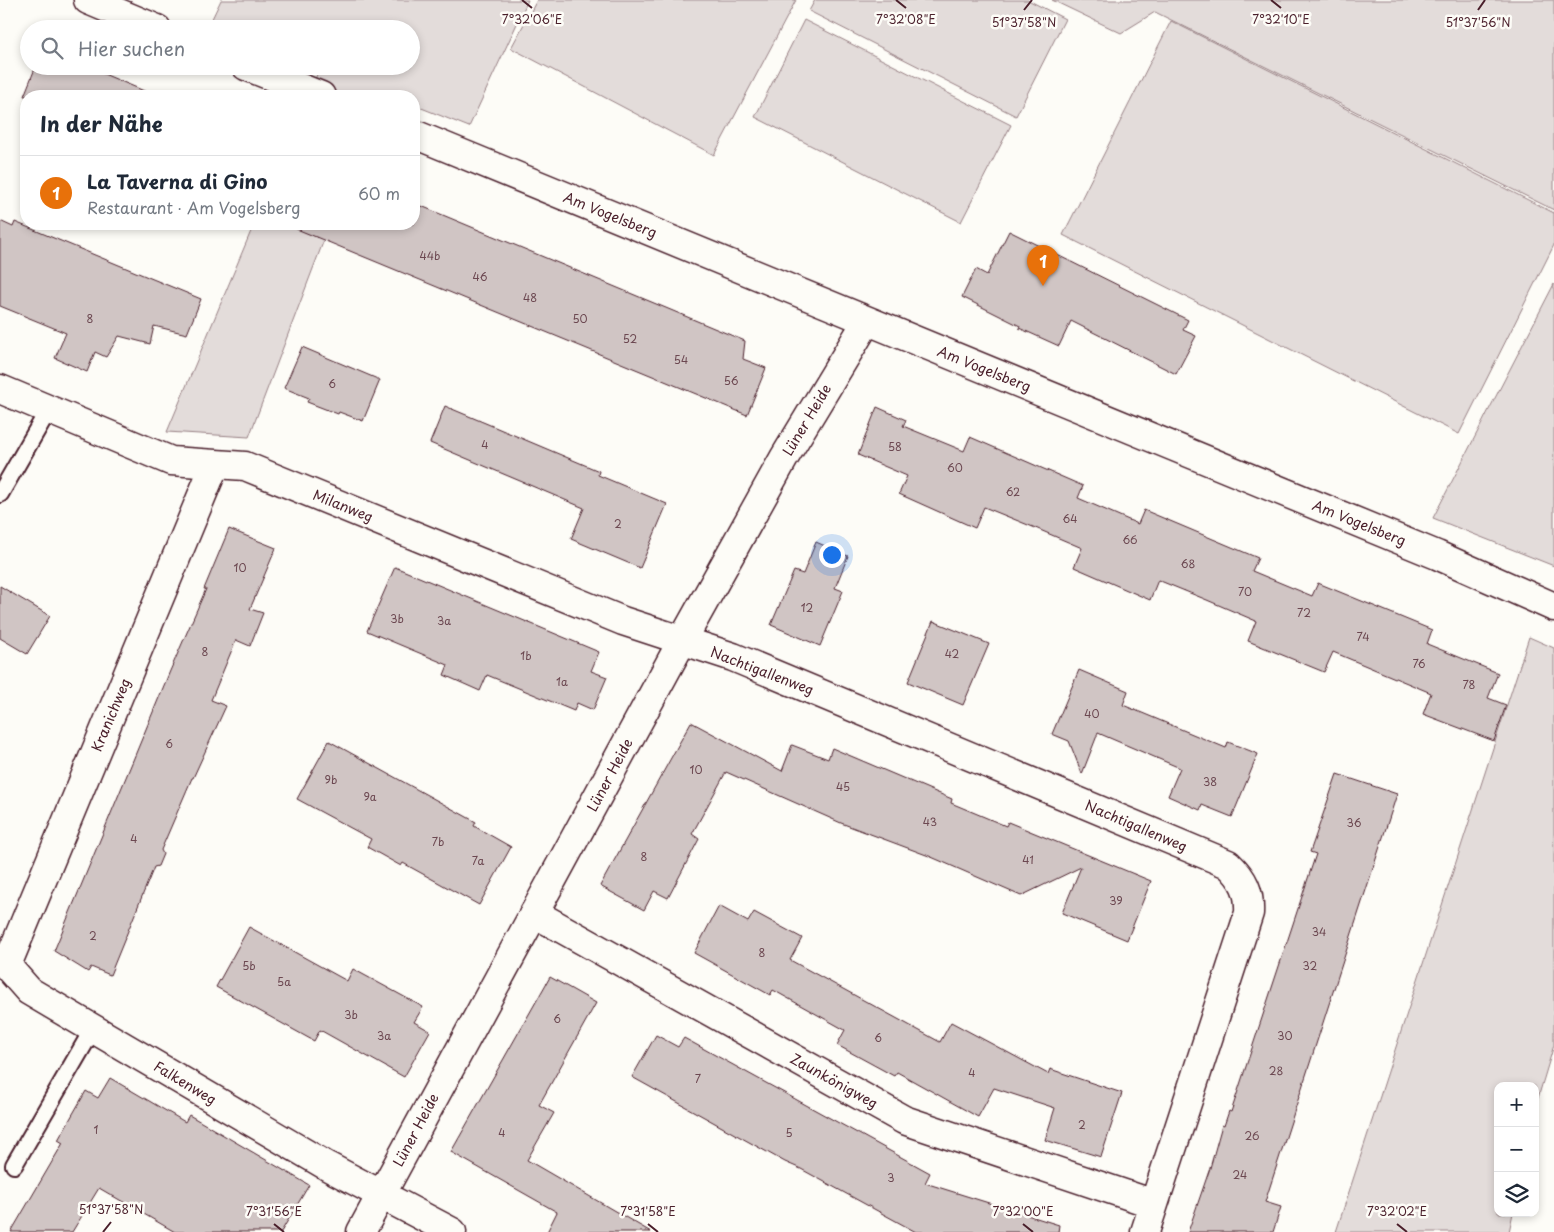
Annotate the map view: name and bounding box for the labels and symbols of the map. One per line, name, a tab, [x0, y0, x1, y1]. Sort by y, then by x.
text: 7°32'06"E	[502, 10, 562, 28]
text: 7°32'08"E	[876, 10, 936, 28]
text: 7°32'10"E	[1252, 10, 1310, 28]
text: 51°37'58"N	[992, 13, 1056, 31]
text: 51°37'56"N	[1445, 13, 1511, 31]
street label: Am Vogelsberg	[560, 186, 660, 243]
pin: 1	[1027, 245, 1059, 286]
house number: 44b	[420, 247, 440, 264]
house number: 46	[473, 268, 488, 285]
house number: 48	[523, 289, 537, 306]
house number: 8	[87, 310, 94, 327]
house number: 50	[572, 310, 588, 327]
house number: 52	[623, 330, 637, 347]
street label: Am Vogelsberg	[934, 340, 1034, 397]
house number: 54	[674, 351, 688, 368]
house number: 56	[724, 372, 739, 389]
house number: 6	[328, 375, 336, 392]
street label: Lüner Heide	[777, 380, 836, 460]
house number: 4	[481, 436, 489, 453]
house number: 58	[888, 438, 902, 455]
house number: 60	[947, 459, 963, 476]
house number: 62	[1006, 483, 1020, 500]
street label: Milanweg	[310, 484, 377, 527]
street label: Am Vogelsberg	[1309, 494, 1409, 551]
house number: 64	[1063, 510, 1077, 527]
house number: 2	[614, 515, 622, 532]
house number: 66	[1122, 531, 1138, 548]
your location	[819, 542, 845, 568]
house number: 68	[1181, 555, 1195, 572]
house number: 10	[234, 559, 246, 576]
house number: 70	[1238, 583, 1252, 600]
house number: 12	[801, 599, 814, 616]
house number: 72	[1297, 604, 1311, 621]
house number: 3b	[390, 610, 404, 627]
house number: 3a	[437, 612, 451, 629]
house number: 74	[1356, 628, 1370, 645]
street label: Nachtigallenweg	[707, 641, 817, 700]
house number: 8	[202, 643, 209, 660]
house number: 42	[945, 645, 960, 662]
house number: 1b	[520, 647, 532, 664]
house number: 76	[1412, 655, 1426, 672]
house number: 1a	[556, 673, 568, 690]
street label: Kranichweg	[86, 675, 135, 755]
house number: 78	[1463, 676, 1476, 693]
house number: 40	[1084, 705, 1100, 722]
street label: Lüner Heide	[581, 734, 638, 815]
house number: 6	[165, 735, 173, 752]
house number: 10	[690, 761, 702, 778]
house number: 9b	[325, 771, 337, 788]
house number: 38	[1203, 773, 1217, 790]
house number: 45	[836, 778, 850, 795]
house number: 9a	[363, 788, 377, 805]
street label: Nachtigallenweg	[1082, 794, 1191, 857]
house number: 43	[923, 813, 937, 830]
house number: 36	[1347, 814, 1362, 831]
house number: 4	[130, 830, 138, 847]
house number: 7b	[432, 833, 444, 850]
house number: 8	[641, 848, 648, 865]
house number: 41	[1022, 851, 1034, 868]
house number: 7a	[472, 852, 484, 869]
house number: 39	[1109, 892, 1123, 909]
house number: 34	[1312, 923, 1326, 940]
house number: 2	[89, 927, 97, 944]
house number: 8	[759, 944, 766, 961]
house number: 5b	[242, 957, 256, 974]
house number: 32	[1303, 957, 1318, 974]
house number: 5a	[277, 973, 291, 990]
house number: 3b	[344, 1006, 358, 1023]
house number: 6	[553, 1010, 561, 1027]
house number: 3a	[377, 1027, 391, 1044]
house number: 30	[1277, 1027, 1293, 1044]
house number: 6	[874, 1029, 882, 1046]
street label: Zaunkönigweg	[787, 1048, 882, 1113]
street label: Falkenweg	[150, 1056, 221, 1110]
house number: 28	[1269, 1062, 1283, 1079]
house number: 4	[968, 1064, 976, 1081]
house number: 7	[695, 1070, 701, 1087]
street label: Lüner Heide	[387, 1089, 444, 1170]
house number: 2	[1078, 1116, 1086, 1133]
house number: 1	[94, 1121, 99, 1138]
house number: 4	[498, 1124, 506, 1141]
house number: 5	[785, 1124, 793, 1141]
house number: 26	[1244, 1127, 1260, 1144]
house number: 24	[1233, 1166, 1247, 1183]
house number: 3	[887, 1169, 895, 1186]
text: 51°37'58"N	[79, 1200, 143, 1218]
text: 7°31'56"E	[246, 1202, 302, 1220]
text: 7°31'58"E	[620, 1202, 676, 1220]
text: 7°32'00"E	[993, 1202, 1053, 1220]
text: 7°32'02"E	[1367, 1202, 1427, 1220]

